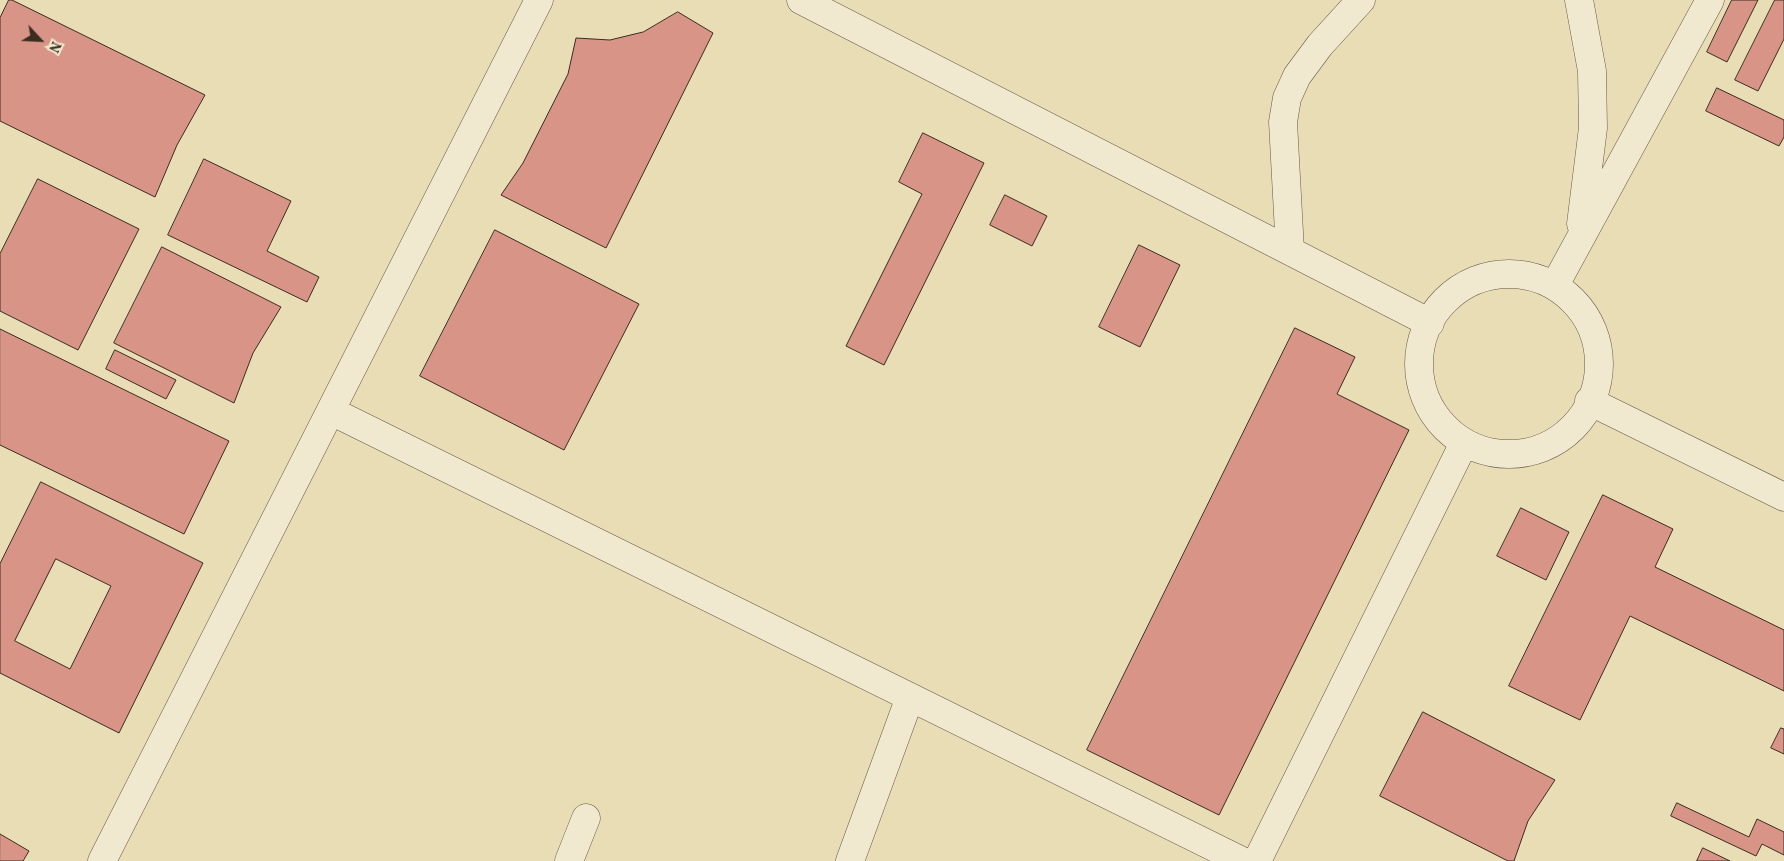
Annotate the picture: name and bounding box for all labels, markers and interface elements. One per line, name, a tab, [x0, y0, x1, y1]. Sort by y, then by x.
north arrow	[15, 15, 65, 65]
text: N	[43, 38, 65, 55]

